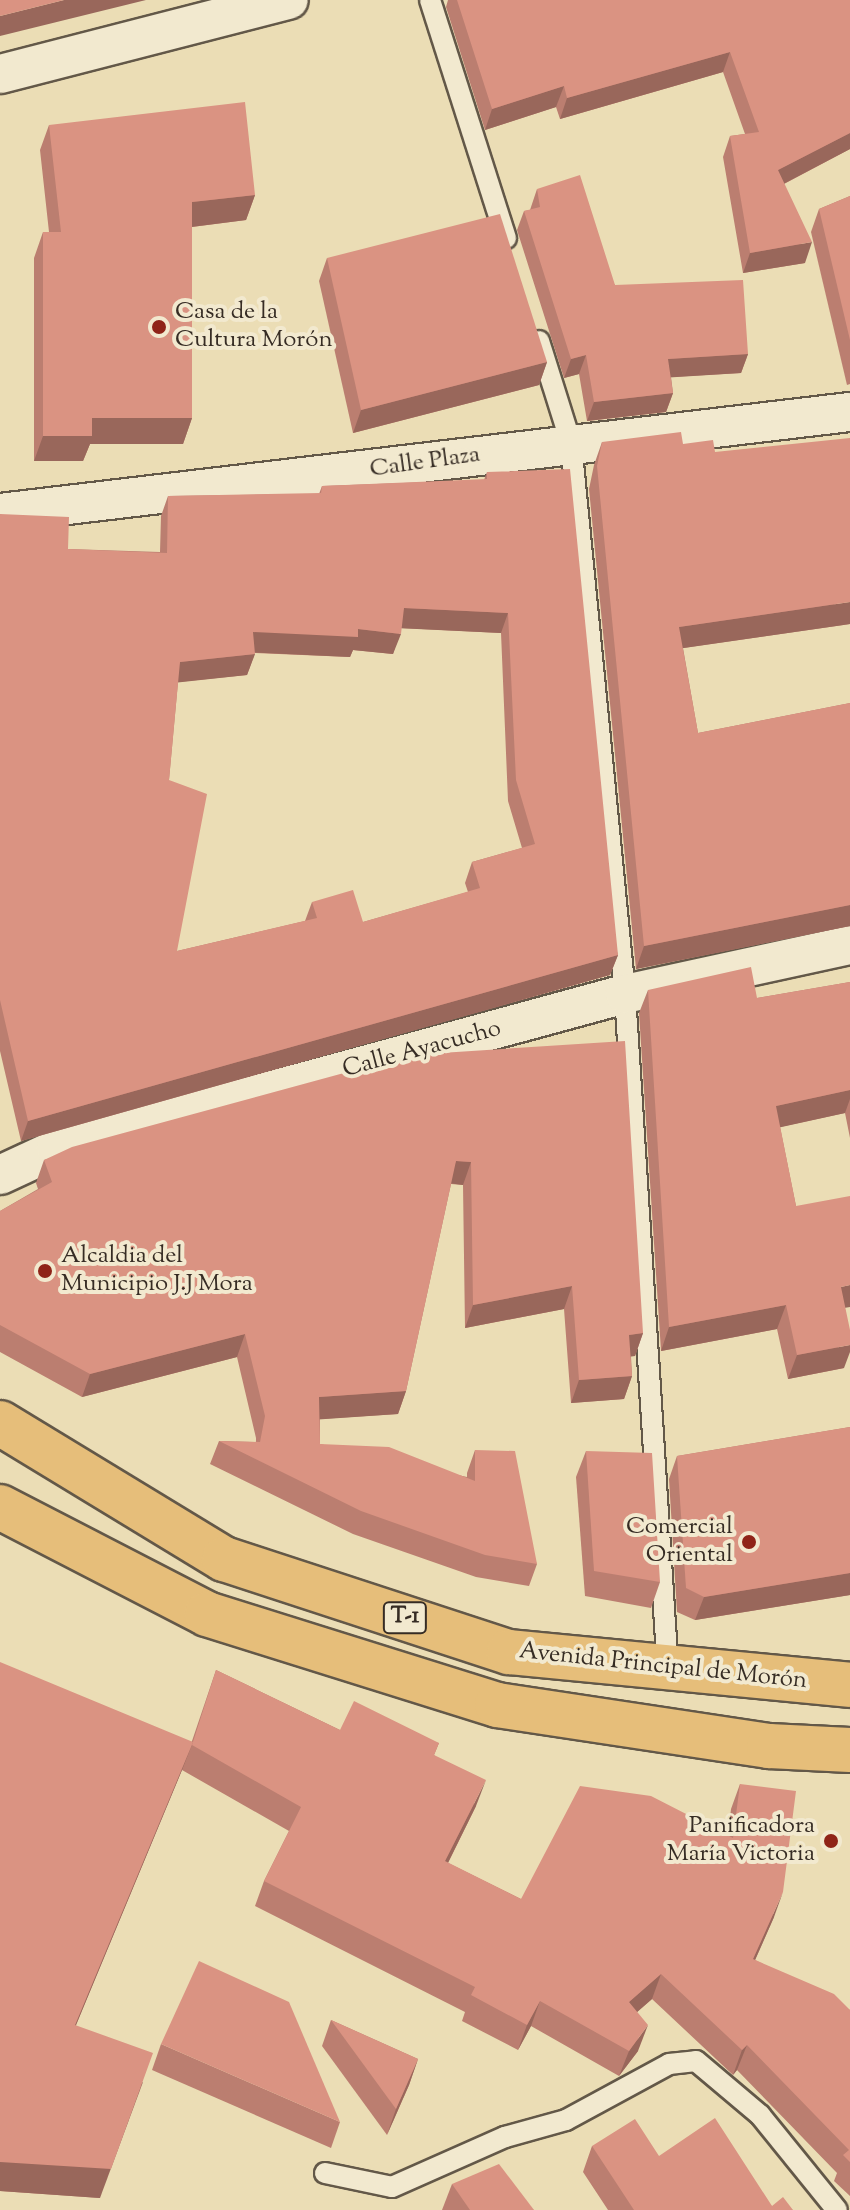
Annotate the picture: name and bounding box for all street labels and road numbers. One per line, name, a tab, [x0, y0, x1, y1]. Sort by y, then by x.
street label: Calle Plaza	[368, 441, 482, 485]
street label: Calle Ayacucho	[340, 1015, 504, 1085]
road number: T-1	[381, 1600, 429, 1636]
street label: Avenida Principal de Morón	[518, 1638, 808, 1696]

